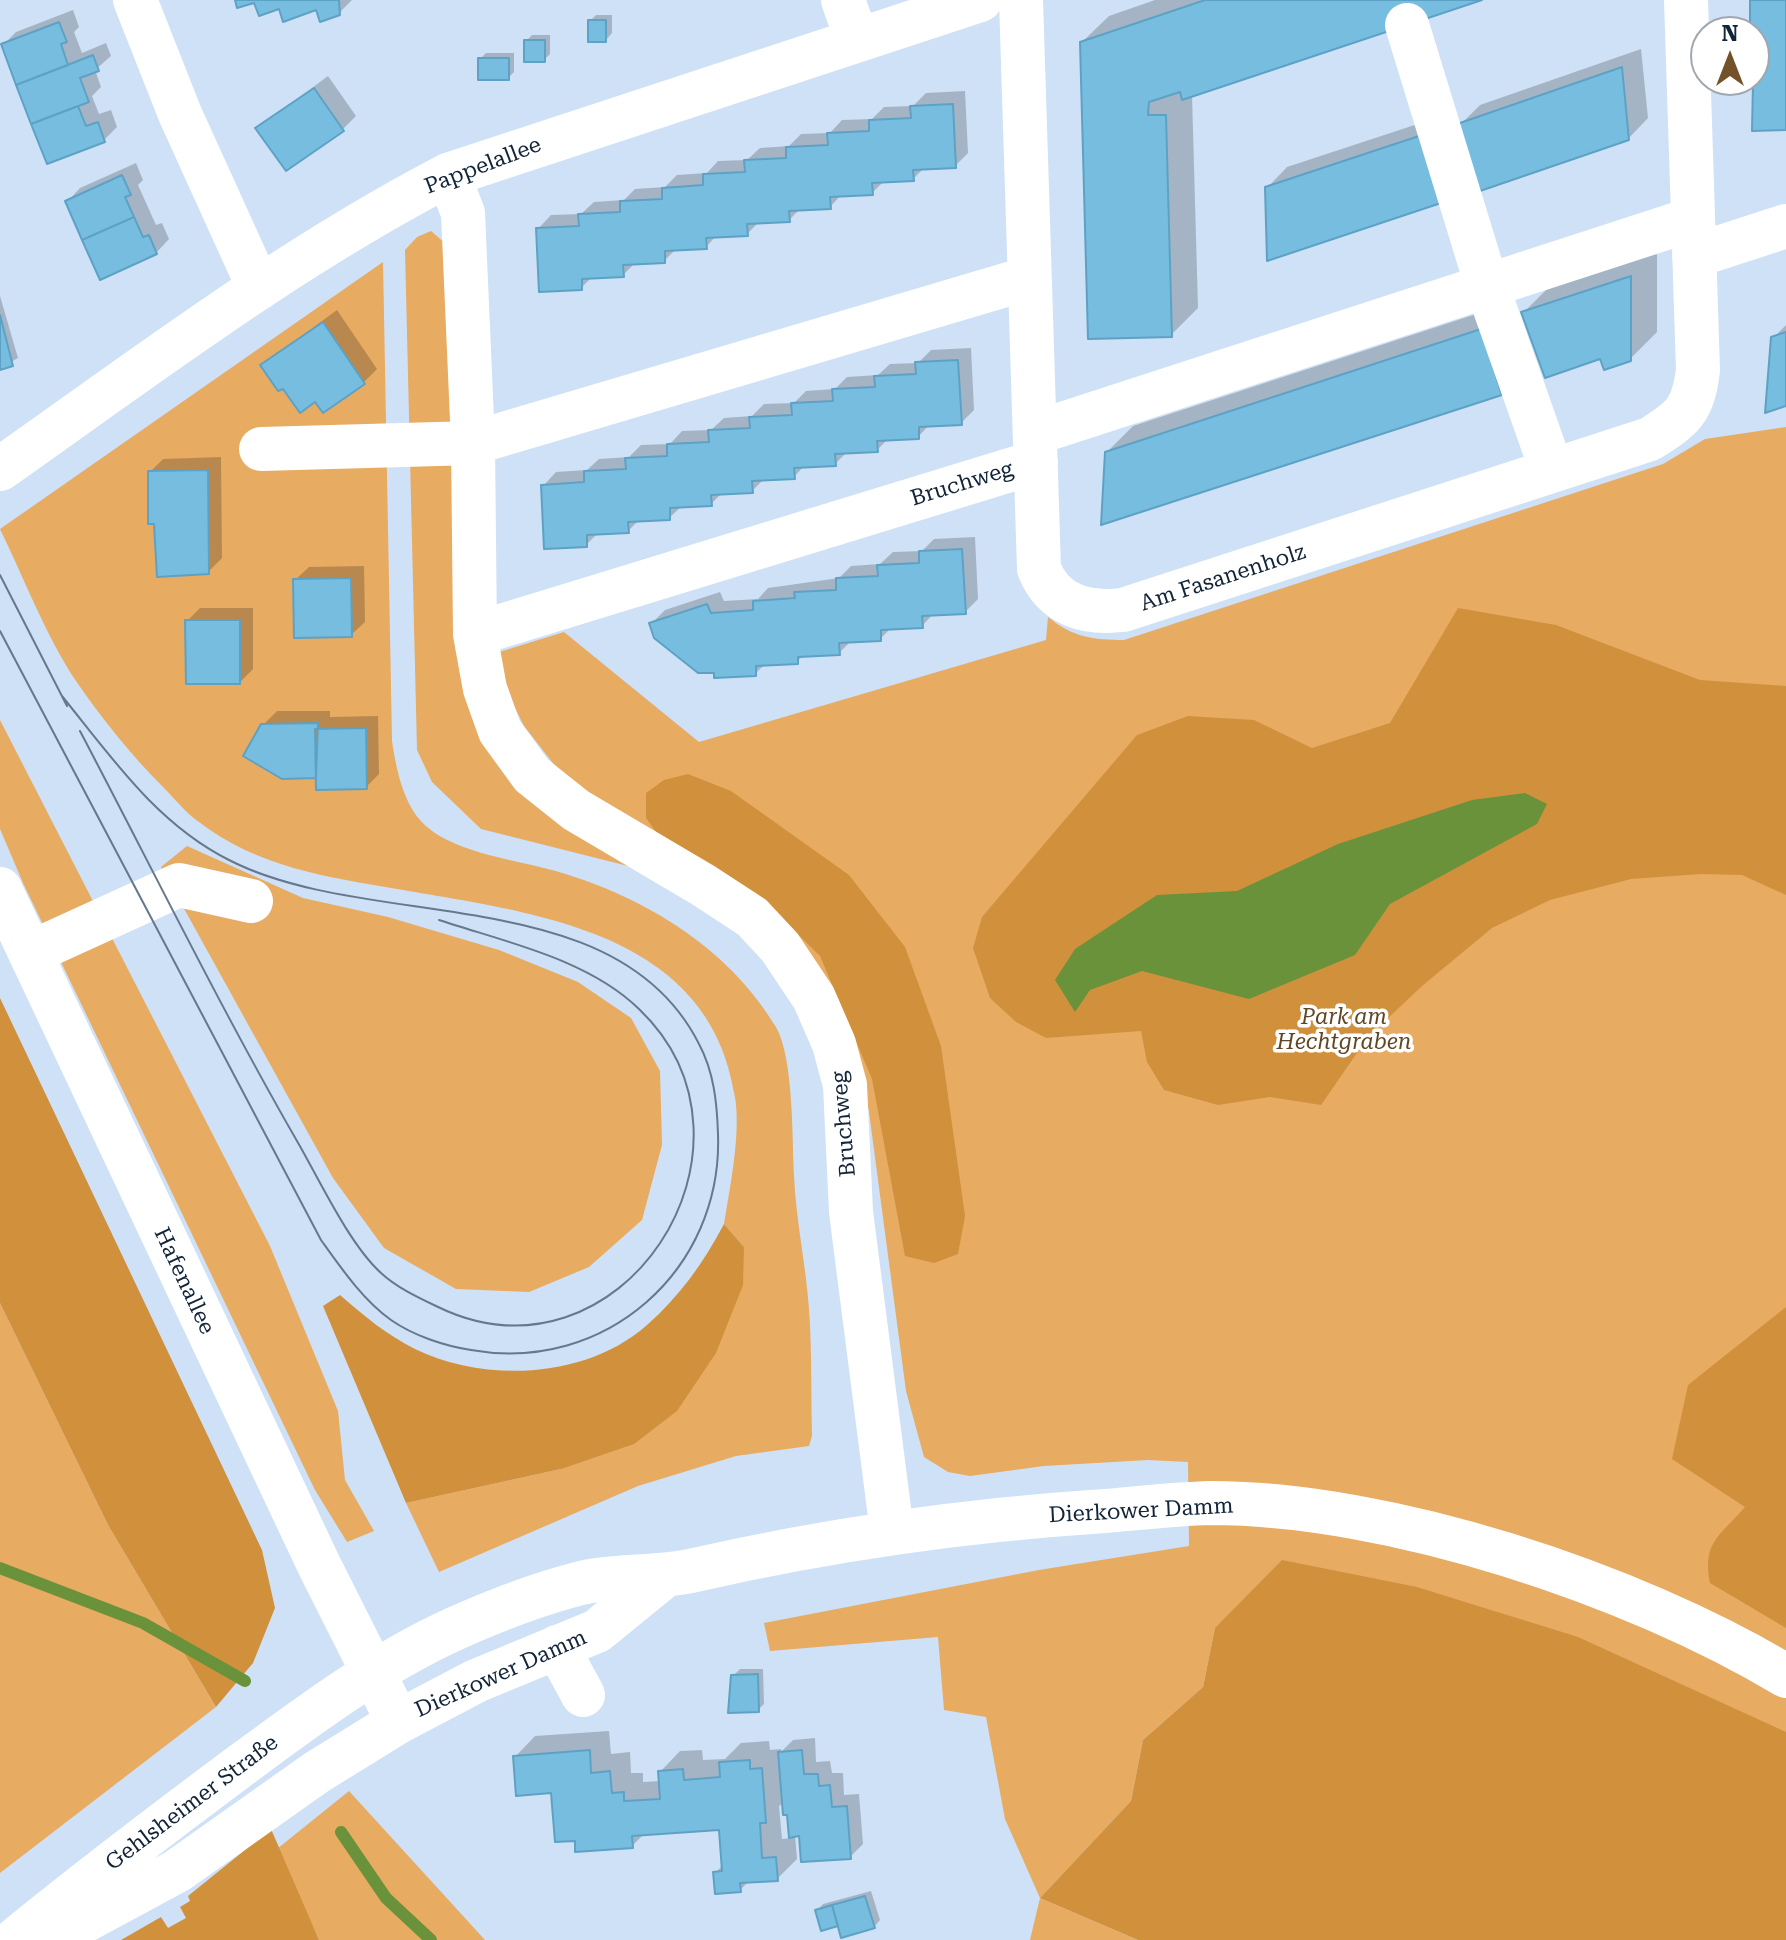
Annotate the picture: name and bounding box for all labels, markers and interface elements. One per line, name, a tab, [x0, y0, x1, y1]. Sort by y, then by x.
north arrow	[1690, 16, 1770, 96]
text: N	[1722, 21, 1738, 46]
street label: Pappelallee	[421, 132, 545, 200]
street label: Bruchweg	[907, 456, 1017, 512]
street label: Am Fasanenholz	[1137, 539, 1309, 617]
park label: Park am Hechtgraben	[1277, 1005, 1411, 1056]
street label: Bruchweg	[826, 1070, 862, 1178]
street label: Hafenallee	[148, 1224, 220, 1338]
street label: Dierkower Damm	[1048, 1493, 1234, 1529]
street label: Dierkower Damm	[411, 1624, 591, 1724]
street label: Gehlsheimer Straße	[101, 1730, 283, 1876]

